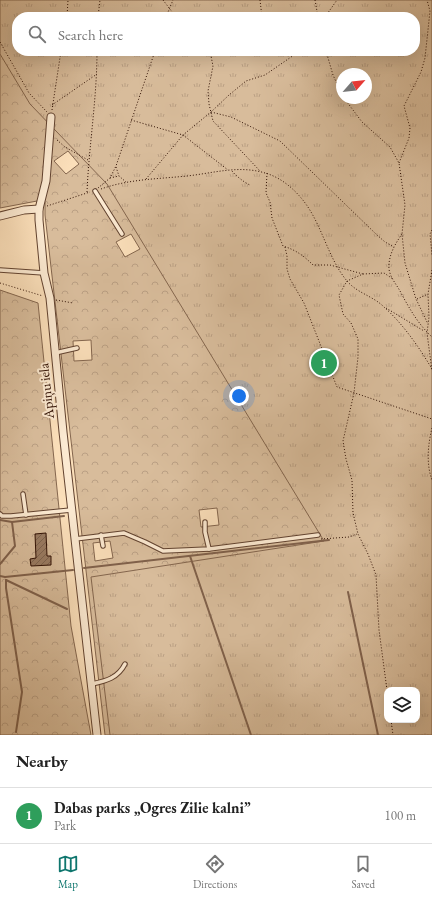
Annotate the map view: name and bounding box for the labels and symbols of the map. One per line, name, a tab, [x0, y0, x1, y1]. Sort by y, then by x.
north arrow	[336, 68, 372, 104]
pin: 1	[311, 348, 337, 378]
street label: Apiņu iela	[34, 362, 58, 421]
your location	[229, 386, 249, 406]

